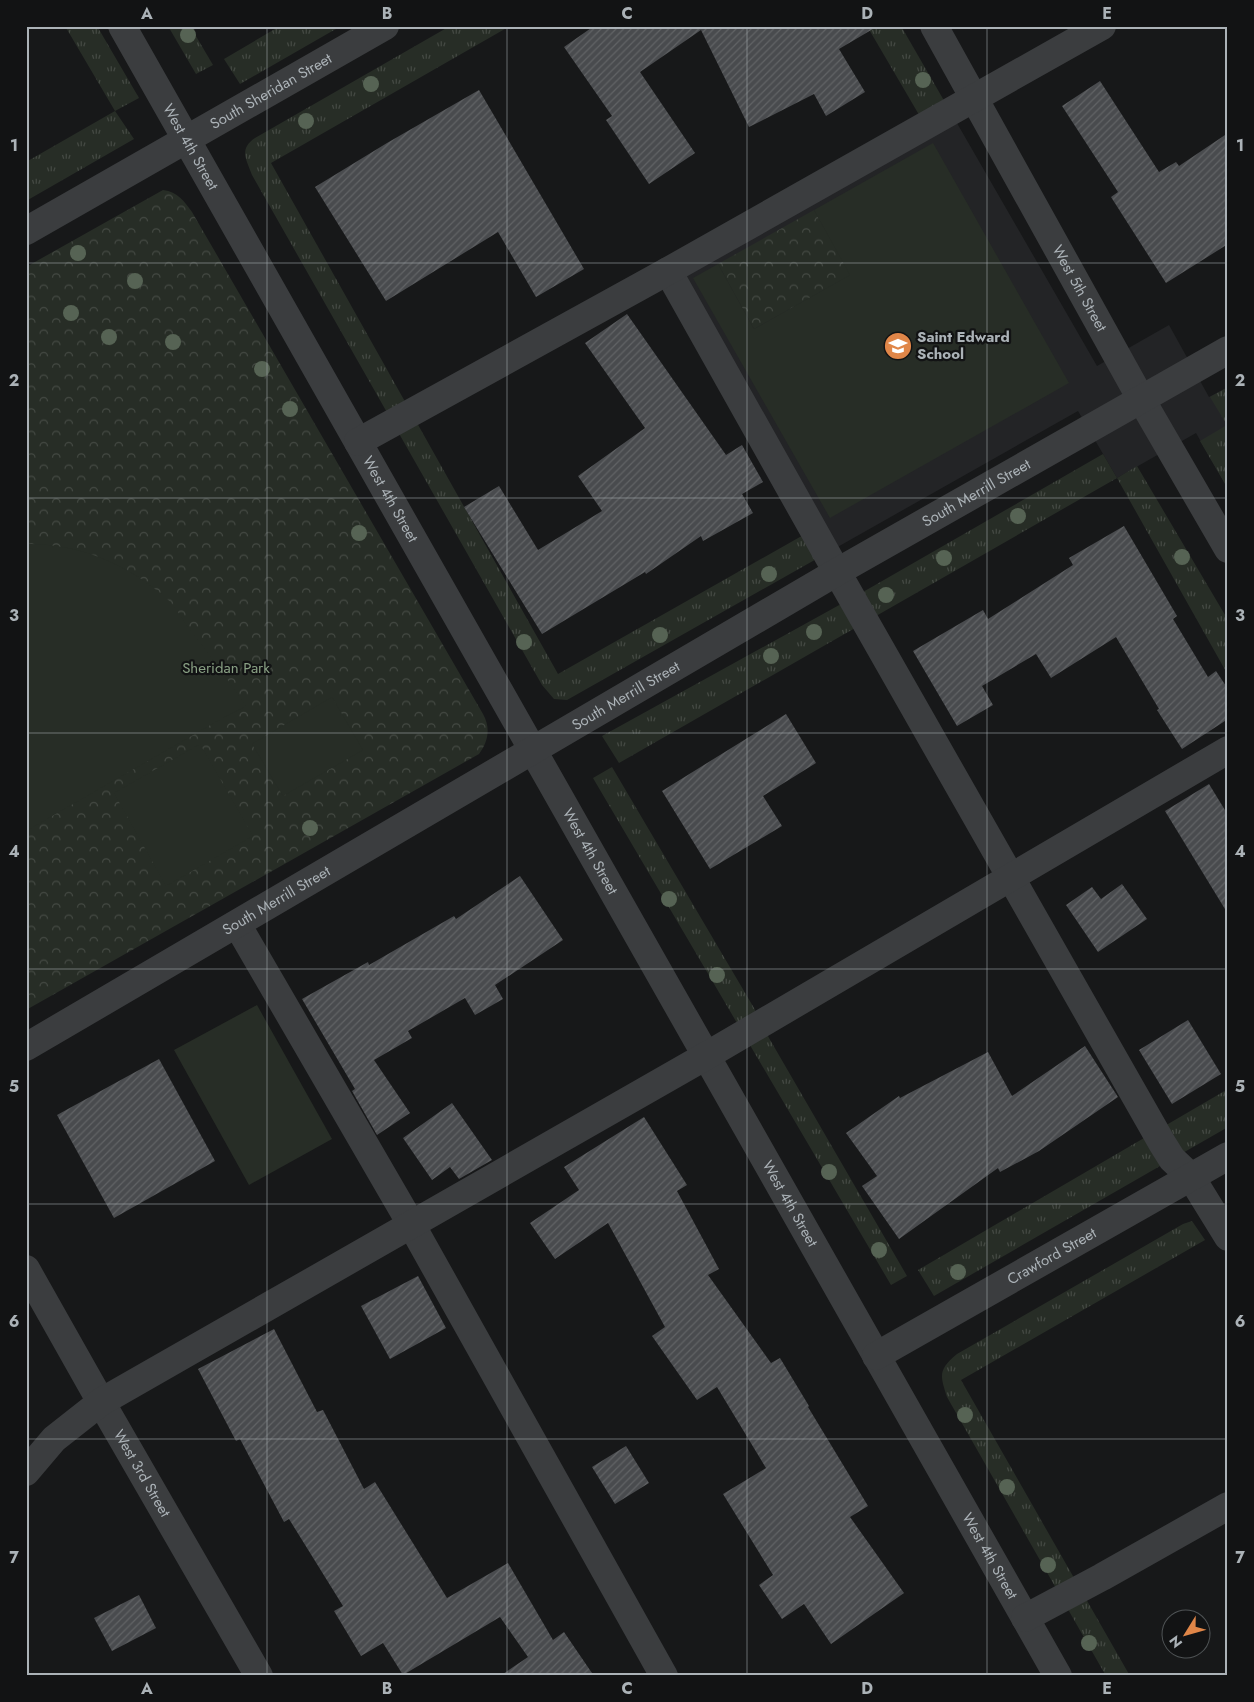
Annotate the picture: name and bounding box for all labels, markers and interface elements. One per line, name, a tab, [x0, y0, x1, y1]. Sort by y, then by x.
text: A	[140, 2, 153, 25]
text: B	[382, 2, 392, 25]
text: C	[621, 2, 633, 25]
text: D	[861, 2, 873, 25]
text: E	[1102, 2, 1112, 25]
street label: South Sheridan Street	[206, 47, 336, 135]
street label: West 4th Street	[157, 100, 224, 194]
text: 1	[10, 134, 18, 157]
text: 1	[1236, 134, 1244, 157]
street label: West 5th Street	[1047, 241, 1113, 336]
place label: Saint Edward School	[917, 326, 1010, 365]
school or university icon: Saint Edward School	[883, 331, 913, 361]
text: 2	[9, 369, 19, 392]
text: 2	[1235, 369, 1245, 392]
street label: West 4th Street	[357, 452, 424, 547]
street label: South Merrill Street	[918, 453, 1035, 533]
text: 3	[9, 604, 19, 627]
text: 3	[1235, 604, 1245, 627]
street label: South Merrill Street	[568, 655, 684, 736]
park label: Sheridan Park	[182, 657, 270, 679]
street label: West 4th Street	[557, 804, 624, 899]
text: 4	[8, 840, 20, 863]
text: 4	[1234, 840, 1246, 863]
street label: South Merrill Street	[218, 860, 335, 941]
text: 5	[9, 1075, 19, 1098]
text: 5	[1235, 1075, 1245, 1098]
street label: West 4th Street	[757, 1156, 824, 1251]
street label: Crawford Street	[1003, 1222, 1101, 1290]
text: 6	[9, 1310, 19, 1333]
text: 6	[1235, 1310, 1245, 1333]
street label: West 3rd Street	[108, 1425, 176, 1522]
street label: West 4th Street	[957, 1509, 1023, 1604]
text: 7	[9, 1546, 19, 1569]
text: 7	[1235, 1546, 1245, 1569]
north arrow	[1162, 1610, 1212, 1660]
text: N	[1164, 1631, 1187, 1652]
text: A	[140, 1677, 153, 1700]
text: B	[382, 1677, 392, 1700]
text: C	[621, 1677, 633, 1700]
text: D	[861, 1677, 873, 1700]
text: E	[1102, 1677, 1112, 1700]

